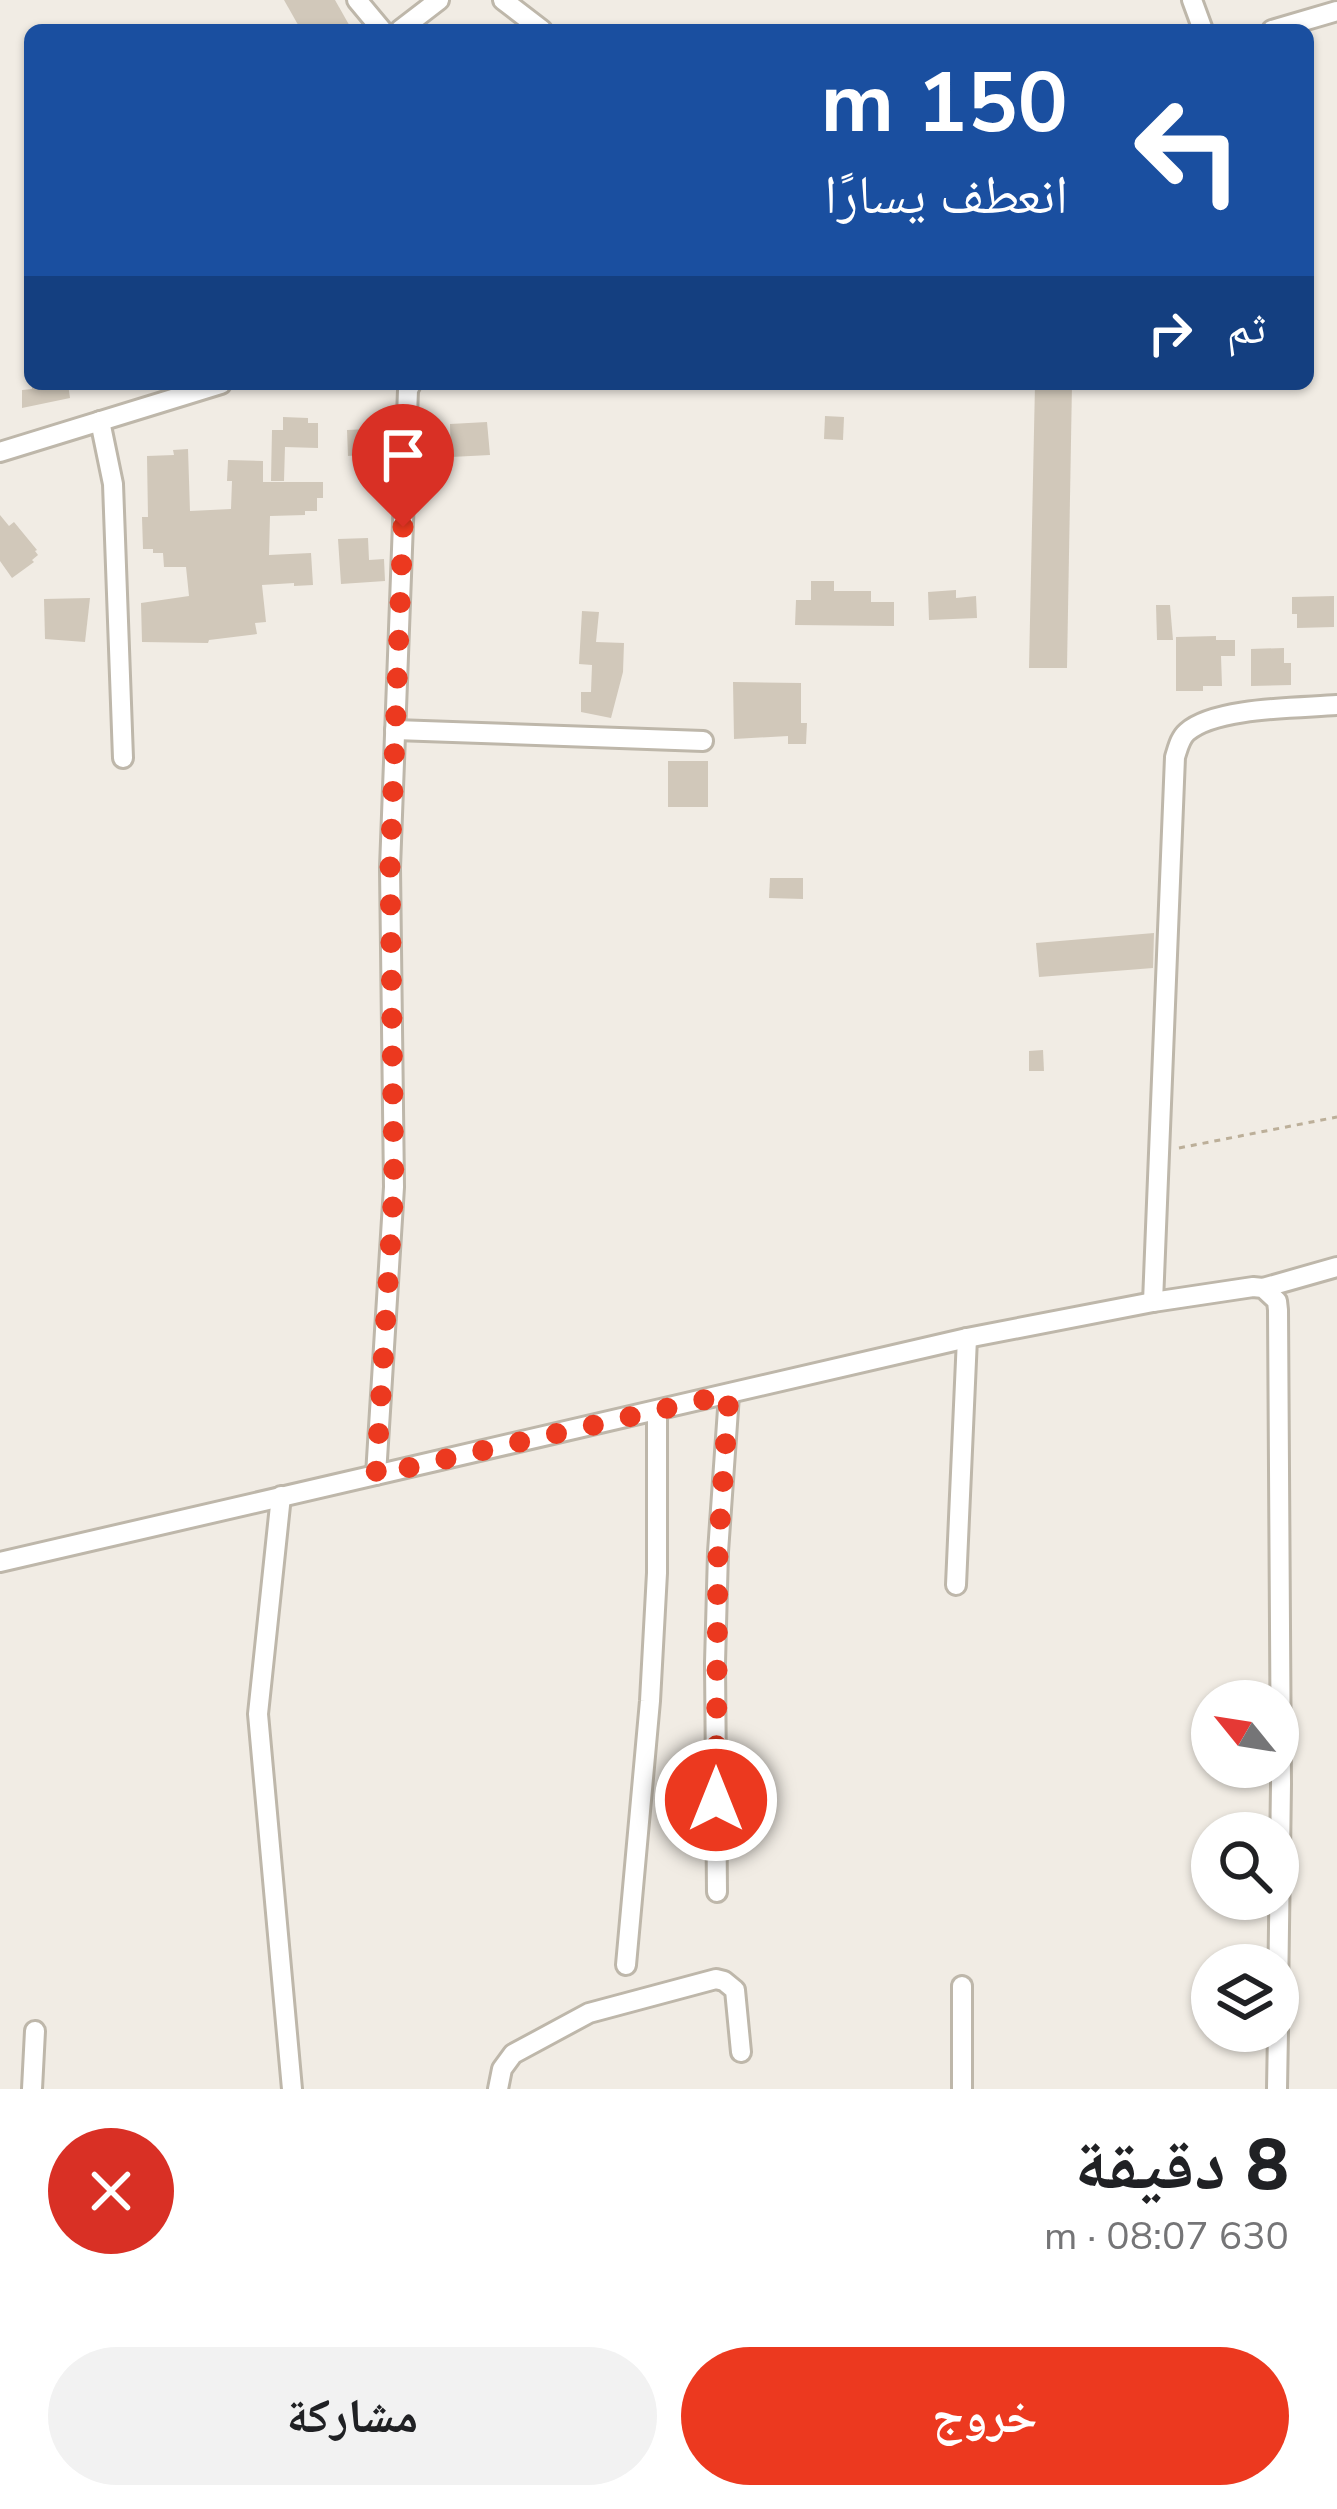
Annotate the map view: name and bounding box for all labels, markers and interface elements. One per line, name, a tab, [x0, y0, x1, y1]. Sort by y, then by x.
text: 150 m	[820, 46, 1068, 161]
icon: left	[1110, 72, 1266, 228]
text: انعطف يسارًا	[824, 158, 1068, 232]
text: ثم	[1227, 298, 1266, 359]
icon: right	[1137, 300, 1203, 366]
pin	[352, 404, 454, 527]
icon: arrive	[370, 422, 436, 488]
north arrow	[1191, 1680, 1299, 1788]
map controls	[1191, 1680, 1299, 2052]
position arrow	[653, 1737, 779, 1863]
button: search	[1191, 1812, 1299, 1920]
button: layers	[1191, 1944, 1299, 2052]
text: 8 دقيقة	[1075, 2116, 1289, 2214]
button: close	[48, 2128, 174, 2254]
text: 630 m · 08:07	[1044, 2210, 1289, 2263]
button: مشاركة	[48, 2347, 657, 2485]
button: خروج	[681, 2347, 1289, 2485]

